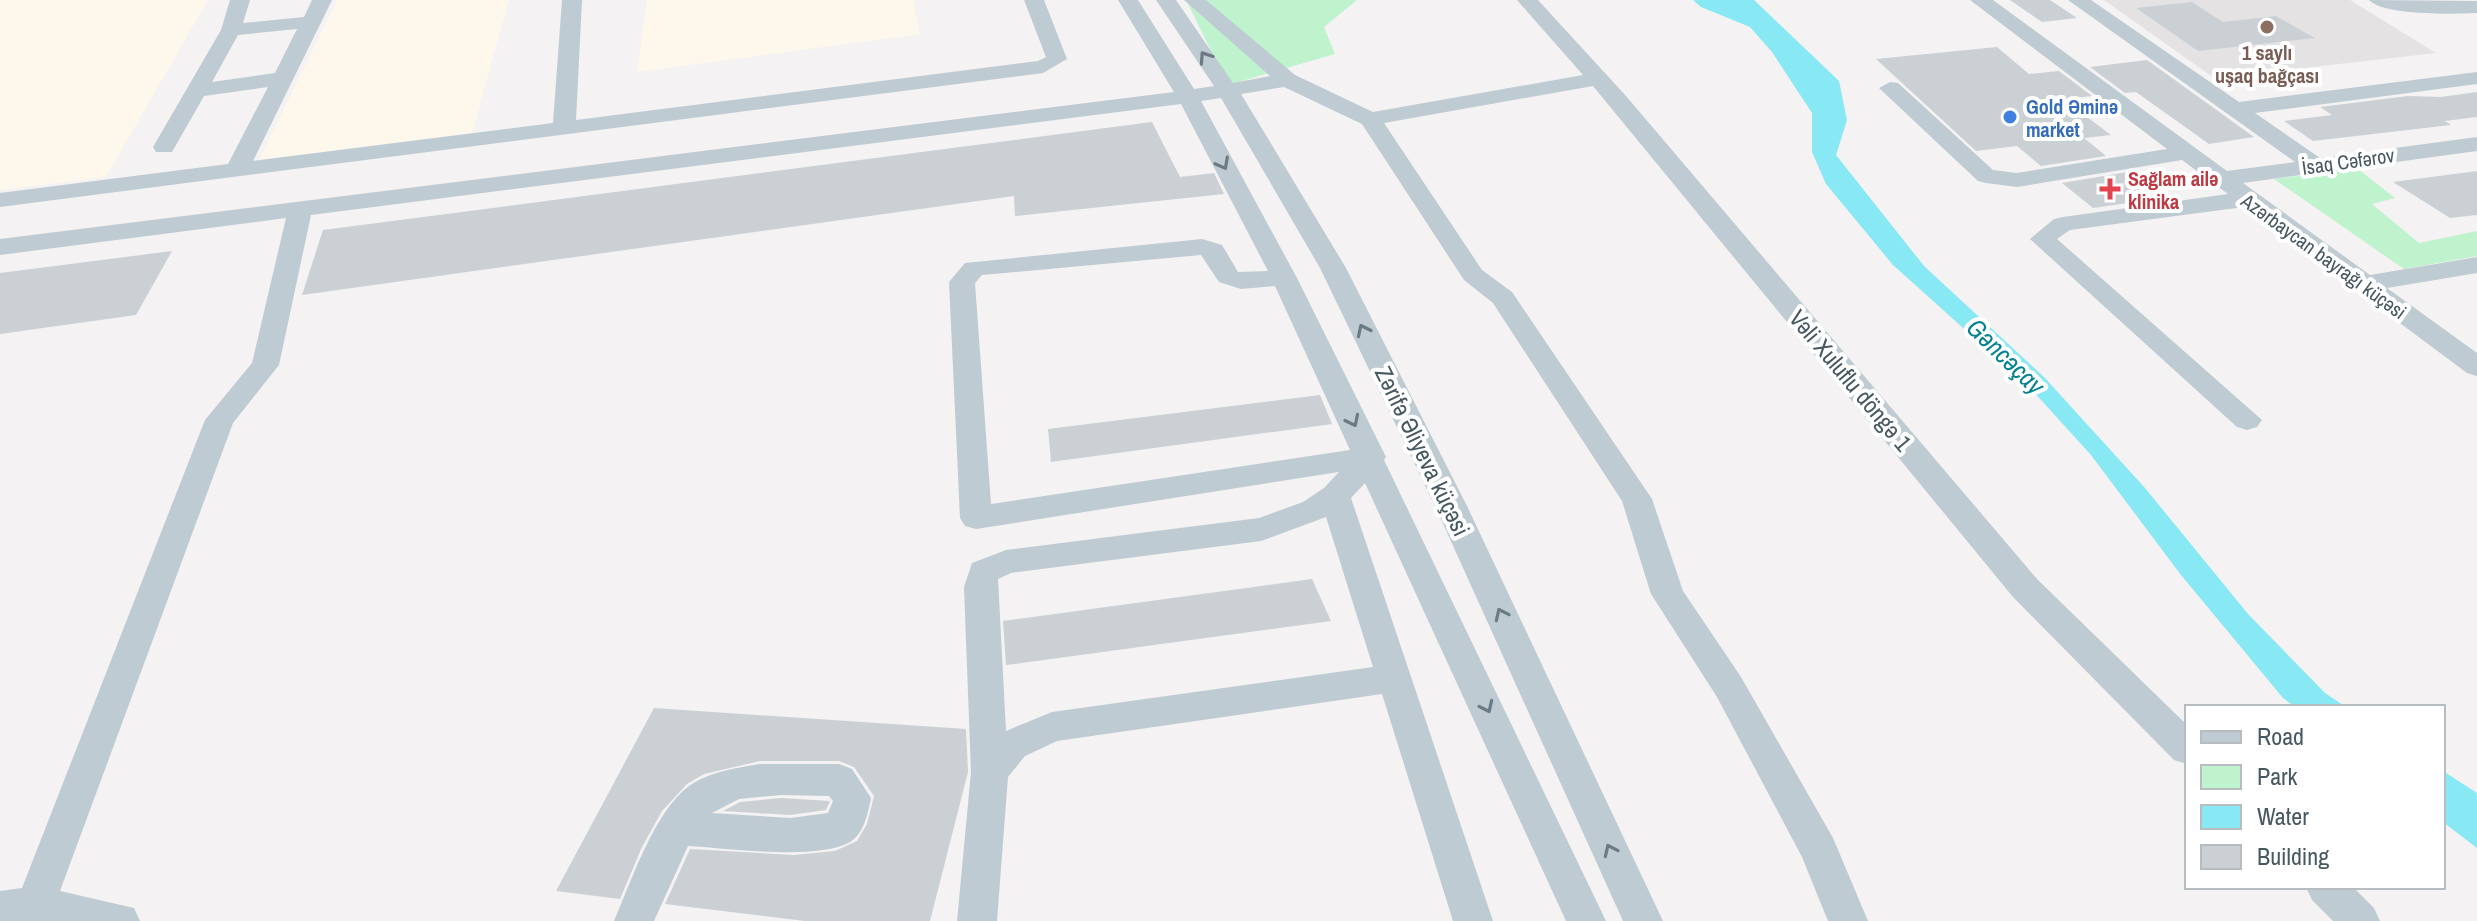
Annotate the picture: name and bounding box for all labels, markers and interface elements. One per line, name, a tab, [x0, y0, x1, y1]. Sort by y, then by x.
marker: 1 saylı uşaq bağçası	[2258, 18, 2276, 36]
place label: 1 saylı uşaq bağçası	[2215, 39, 2319, 89]
one-way arrow	[1200, 51, 1215, 66]
place label: Gold Əminə market	[2026, 93, 2118, 143]
marker: Gold Əminə market	[2001, 108, 2019, 126]
street label: İsaq Cəfərov	[2300, 141, 2397, 181]
one-way arrow	[1214, 156, 1229, 170]
place label: Sağlam ailə klinika	[2128, 165, 2218, 215]
marker: Sağlam ailə klinika	[2099, 178, 2121, 200]
street label: Azərbaycan bayrağı küçəsi	[2235, 186, 2412, 325]
street label: Vəli Xuluflu döngə 1	[1782, 303, 1920, 457]
water label: Gəncəçay	[1959, 310, 2054, 403]
one-way arrow	[1358, 323, 1373, 338]
street label: Zərifə Əliyeva küçəsi	[1368, 361, 1478, 541]
one-way arrow	[1343, 413, 1359, 427]
one-way arrow	[1495, 608, 1511, 623]
one-way arrow	[1477, 699, 1493, 714]
legend	[2185, 705, 2445, 889]
text: Road	[2257, 720, 2304, 752]
text: Park	[2257, 760, 2298, 792]
text: Water	[2257, 800, 2309, 832]
text: Building	[2257, 840, 2329, 872]
one-way arrow	[1604, 844, 1620, 859]

